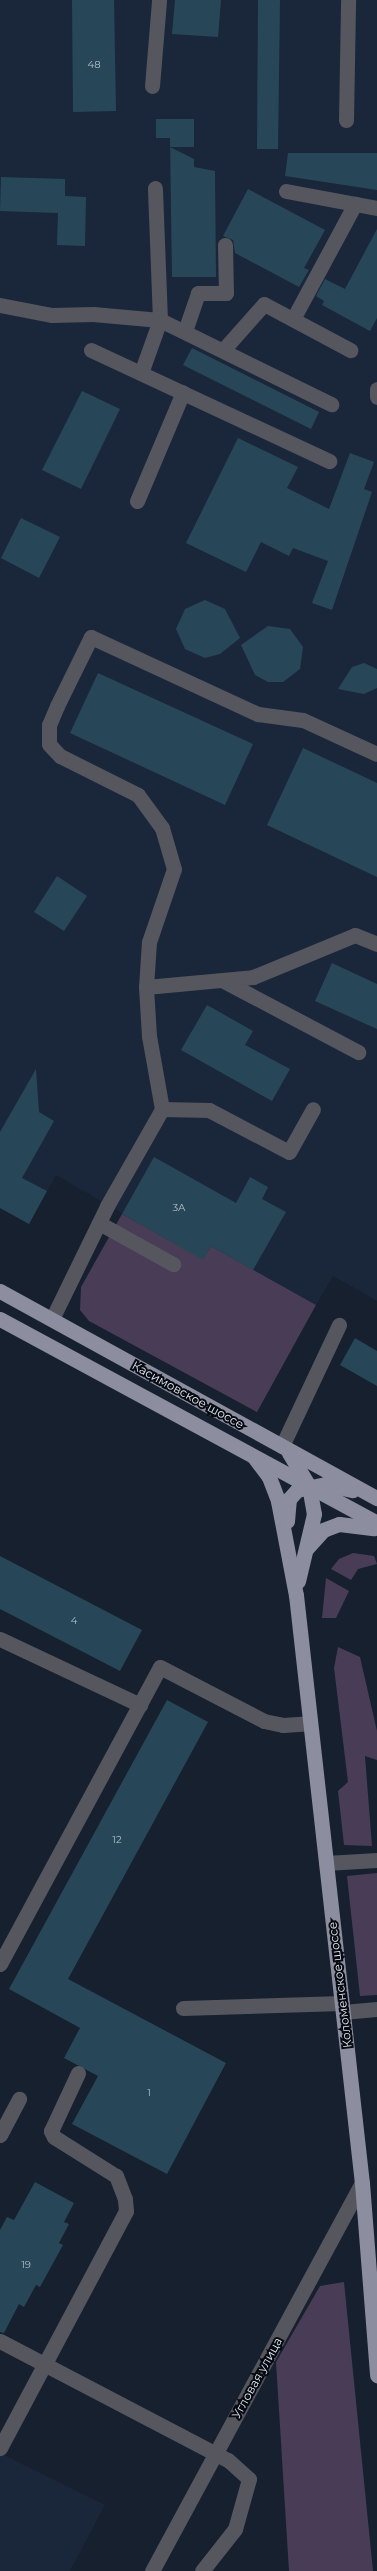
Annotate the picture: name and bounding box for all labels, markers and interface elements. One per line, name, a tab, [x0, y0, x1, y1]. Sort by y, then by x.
house number: 48	[87, 59, 101, 71]
house number: 3А	[172, 1202, 186, 1214]
street label: Касимовское шоссе	[129, 1358, 247, 1432]
house number: 4	[71, 1615, 77, 1627]
house number: 12	[112, 1834, 122, 1846]
street label: Коломенское шоссе	[325, 1921, 355, 2049]
house number: 1	[147, 2087, 151, 2099]
house number: 19	[21, 2259, 31, 2271]
street label: Угловая улица	[229, 2335, 285, 2421]

